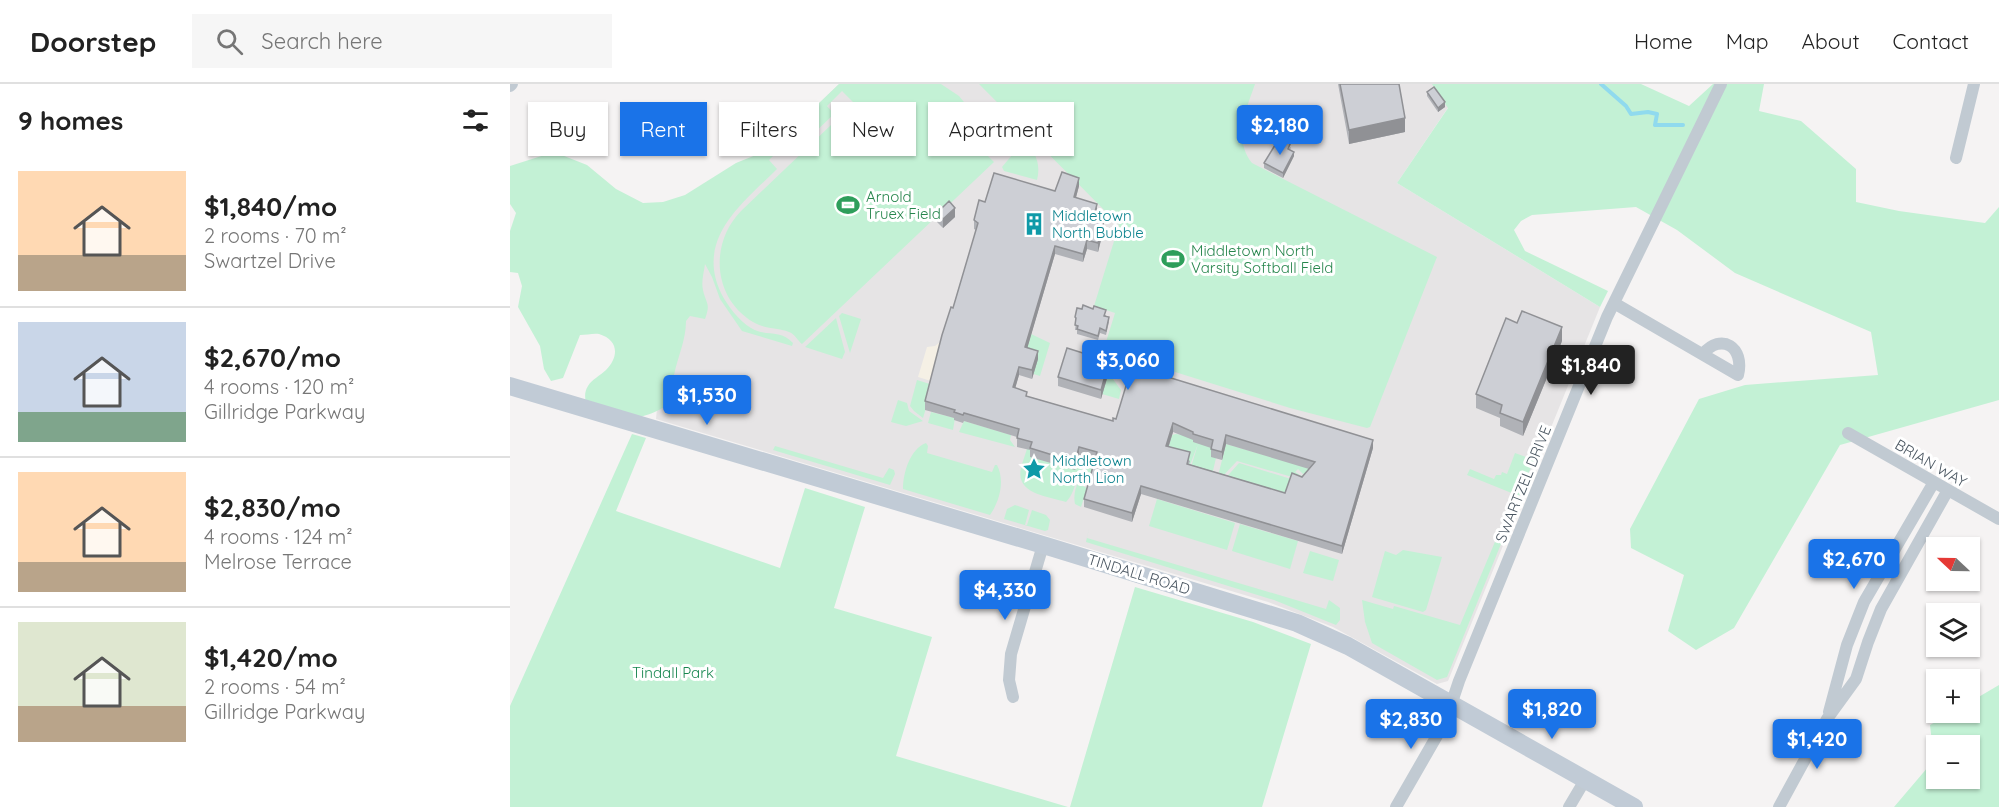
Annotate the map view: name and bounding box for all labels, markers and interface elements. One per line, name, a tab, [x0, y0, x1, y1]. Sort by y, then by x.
search box	[192, 14, 612, 68]
text: Doorstep	[30, 24, 156, 59]
icon: search	[213, 25, 246, 58]
text: Search here	[261, 27, 383, 55]
text: Home	[1634, 28, 1693, 54]
text: Map	[1726, 28, 1769, 54]
text: About	[1802, 28, 1860, 54]
text: Contact	[1893, 28, 1969, 54]
chip: Buy	[528, 102, 608, 156]
chip: Rent	[620, 102, 707, 156]
chip: Filters	[719, 102, 819, 156]
chip: New	[831, 102, 916, 156]
chip: Apartment	[928, 102, 1074, 156]
text: 9 homes	[18, 104, 123, 137]
icon: filters	[459, 104, 492, 137]
pin: $2,180	[1231, 105, 1329, 156]
text: $2,180	[1251, 112, 1309, 137]
place label: Arnold Truex Field	[866, 187, 941, 223]
text: $1,840/mo	[204, 190, 337, 223]
sports icon: Arnold Truex Field	[835, 192, 861, 218]
icon: home	[66, 195, 138, 267]
place label: Middletown North Bubble	[1052, 206, 1144, 242]
building icon: Middletown North Bubble	[1021, 211, 1047, 237]
text: 2 rooms · 70 m²	[204, 223, 347, 248]
place label: Middletown North Varsity Softball Field	[1191, 241, 1333, 277]
sports icon: Middletown North Varsity Softball Field	[1160, 246, 1186, 272]
text: Swartzel Drive	[204, 248, 336, 273]
pin: $3,060	[1079, 340, 1177, 391]
text: $2,670/mo	[204, 341, 341, 374]
pin: $1,840	[1542, 345, 1640, 396]
icon: home	[66, 346, 138, 418]
text: $3,060	[1096, 347, 1160, 372]
text: $1,840	[1561, 352, 1621, 377]
text: 4 rooms · 120 m²	[204, 374, 354, 399]
pin: $1,530	[658, 375, 756, 426]
text: $1,530	[677, 382, 737, 407]
text: Gillridge Parkway	[204, 399, 365, 424]
street label: SWARTZEL DRIVE	[1491, 423, 1555, 545]
street label: BRIAN WAY	[1892, 435, 1971, 492]
place label: Middletown North Lion	[1052, 451, 1132, 487]
place icon: Middletown North Lion	[1021, 456, 1047, 482]
text: $2,830/mo	[204, 491, 341, 524]
icon: home	[66, 496, 138, 568]
text: 4 rooms · 124 m²	[204, 524, 353, 549]
north arrow	[1926, 537, 1980, 591]
map controls	[1926, 537, 1980, 789]
pin: $2,670	[1805, 539, 1903, 590]
text: $2,670	[1822, 546, 1886, 571]
text: Melrose Terrace	[204, 549, 352, 574]
street label: TINDALL ROAD	[1086, 549, 1193, 599]
pin: $4,330	[956, 570, 1054, 621]
text: $4,330	[974, 577, 1036, 602]
button: layers	[1926, 603, 1980, 657]
text: $1,420/mo	[204, 641, 338, 674]
icon: home	[66, 646, 138, 718]
park label: Tindall Park	[632, 663, 714, 682]
button: +	[1926, 669, 1980, 723]
text: 2 rooms · 54 m²	[204, 674, 346, 699]
pin: $1,820	[1503, 689, 1601, 740]
text: $1,820	[1522, 696, 1582, 721]
text: Gillridge Parkway	[204, 699, 365, 724]
pin: $2,830	[1362, 699, 1460, 750]
text: $2,830	[1380, 706, 1442, 731]
pin: $1,420	[1768, 719, 1866, 770]
text: $1,420	[1787, 726, 1847, 751]
button: −	[1926, 735, 1980, 789]

